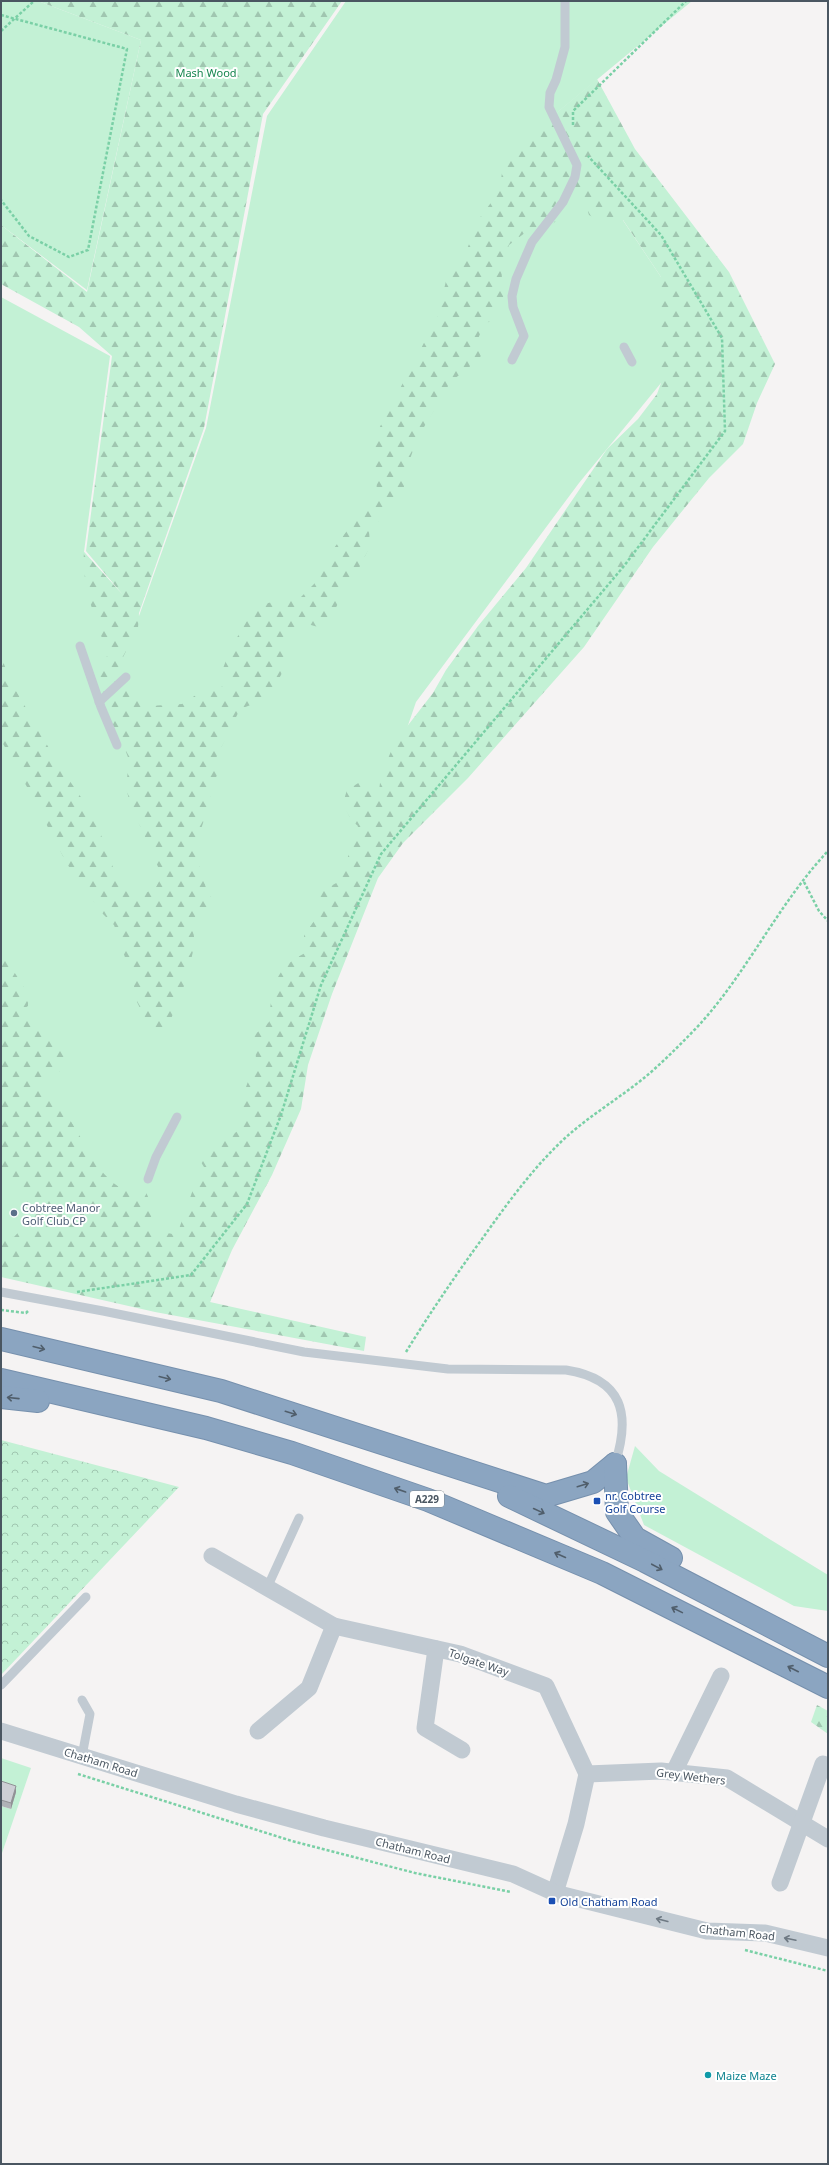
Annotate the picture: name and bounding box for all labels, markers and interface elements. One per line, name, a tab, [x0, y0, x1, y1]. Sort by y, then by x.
park label: Mash Wood	[175, 65, 237, 80]
place label: Cobtree Manor Golf Club CP	[22, 1200, 101, 1228]
marker: Cobtree Manor Golf Club CP	[9, 1208, 19, 1218]
one-way arrow	[32, 1344, 45, 1352]
one-way arrow	[159, 1375, 172, 1382]
one-way arrow	[7, 1394, 20, 1402]
one-way arrow	[284, 1410, 297, 1417]
one-way arrow	[576, 1481, 589, 1488]
one-way arrow	[395, 1486, 407, 1494]
place label: nr. Cobtree Golf Course	[605, 1488, 666, 1516]
road number: A229	[410, 1491, 444, 1507]
marker: nr. Cobtree Golf Course	[592, 1496, 602, 1506]
one-way arrow	[533, 1508, 545, 1515]
one-way arrow	[554, 1551, 566, 1558]
one-way arrow	[650, 1564, 662, 1571]
one-way arrow	[672, 1606, 684, 1614]
street label: Tolgate Way	[447, 1645, 511, 1679]
one-way arrow	[788, 1665, 800, 1672]
street label: Chatham Road	[62, 1744, 140, 1780]
street label: Grey Wethers	[655, 1764, 727, 1788]
street label: Chatham Road	[374, 1833, 452, 1867]
place label: Old Chatham Road	[560, 1894, 658, 1909]
marker: Old Chatham Road	[547, 1896, 557, 1906]
one-way arrow	[656, 1915, 669, 1923]
street label: Chatham Road	[698, 1921, 776, 1943]
one-way arrow	[784, 1934, 797, 1942]
place label: Maize Maze	[716, 2068, 777, 2083]
marker: Maize Maze	[703, 2070, 713, 2080]

